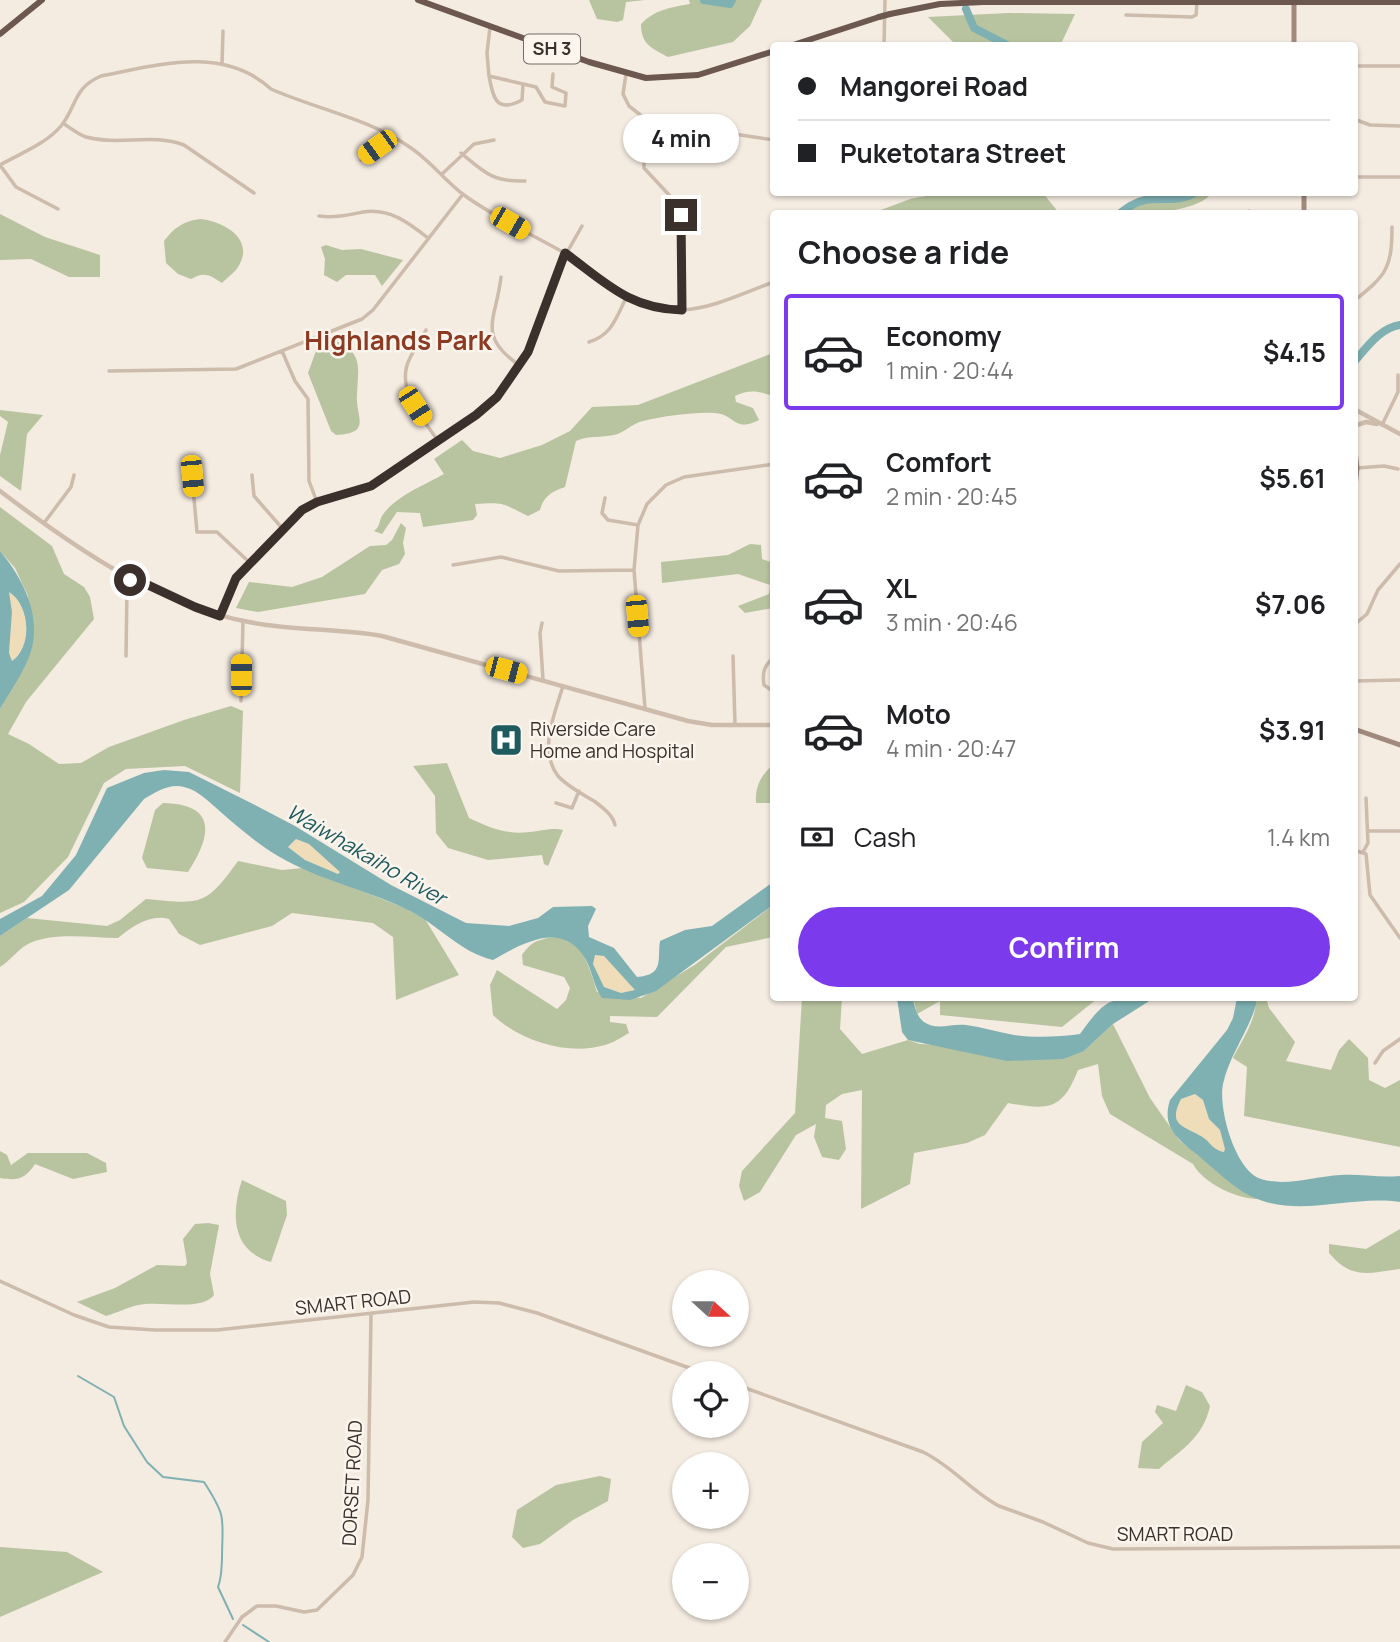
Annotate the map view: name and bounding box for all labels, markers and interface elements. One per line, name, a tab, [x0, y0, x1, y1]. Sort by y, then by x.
road number: SH 3	[524, 34, 580, 64]
text: Mangorei Road	[840, 68, 1028, 104]
callout: 4 min	[623, 114, 739, 162]
text: 4 min	[651, 122, 711, 154]
car	[354, 126, 401, 168]
text: Puketotara Street	[840, 135, 1066, 171]
route end	[665, 199, 697, 231]
car	[487, 203, 534, 243]
text: Choose a ride	[798, 230, 1009, 274]
text: Economy	[886, 318, 1001, 354]
icon: car	[802, 321, 865, 384]
district label: Highlands Park	[304, 322, 493, 358]
text: $4.15	[1263, 334, 1326, 370]
text: 1 min · 20:44	[886, 354, 1014, 386]
car	[395, 383, 436, 429]
text: Comfort	[886, 444, 992, 480]
icon: car	[802, 447, 865, 510]
car	[180, 454, 205, 498]
text: $5.61	[1259, 460, 1326, 496]
text: 2 min · 20:45	[886, 480, 1018, 512]
route start	[114, 564, 146, 596]
text: XL	[886, 570, 917, 606]
icon: car	[802, 573, 865, 636]
text: $7.06	[1255, 586, 1326, 622]
car	[625, 594, 650, 638]
text: 3 min · 20:46	[886, 606, 1018, 638]
car	[231, 654, 252, 696]
car	[483, 654, 530, 686]
text: Moto	[886, 696, 951, 732]
icon: car	[802, 699, 865, 762]
text: $3.91	[1259, 712, 1326, 748]
place label: Riverside Care Home and Hospital	[530, 716, 694, 764]
hospital icon: Riverside Care Home and Hospital	[487, 721, 525, 759]
text: 4 min · 20:47	[886, 732, 1016, 764]
water label: Waiwhakaiho River	[282, 797, 453, 912]
icon: cash	[798, 818, 836, 856]
text: Cash	[854, 819, 916, 855]
text: 1.4 km	[1267, 821, 1330, 853]
button: Confirm	[798, 907, 1330, 987]
north arrow	[672, 1270, 749, 1348]
map controls	[672, 1270, 749, 1620]
street label: SMART ROAD	[294, 1283, 412, 1321]
button: locate	[672, 1361, 749, 1438]
street label: DORSET ROAD	[336, 1420, 368, 1546]
button: +	[672, 1452, 749, 1529]
street label: SMART ROAD	[1117, 1521, 1233, 1547]
button: −	[672, 1543, 749, 1620]

